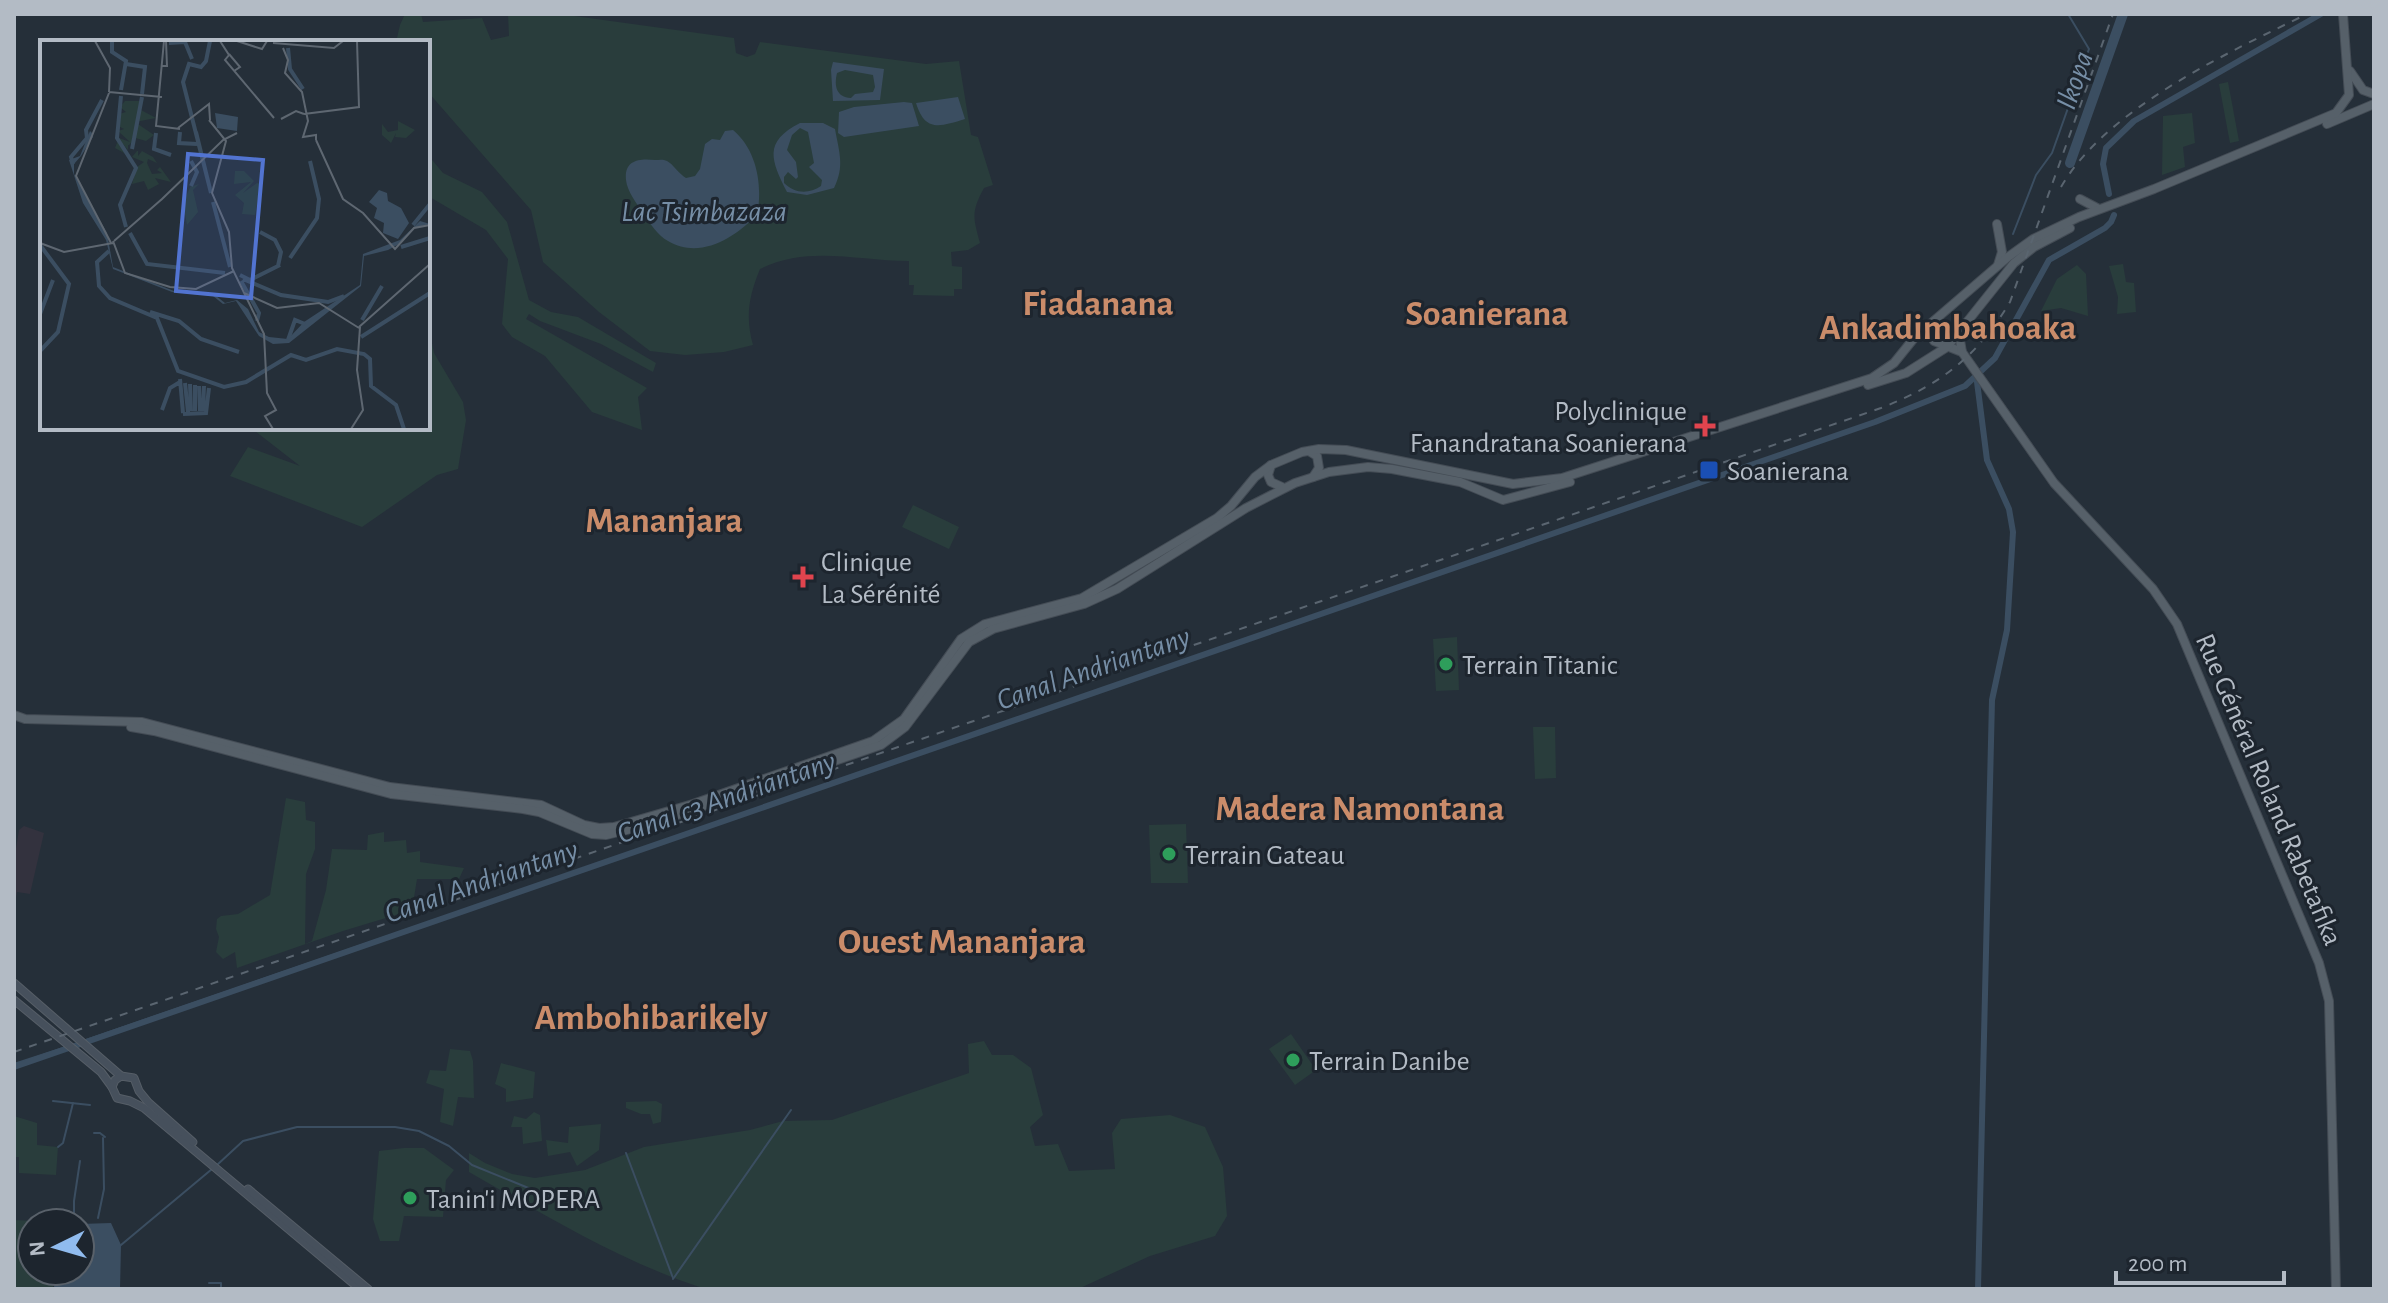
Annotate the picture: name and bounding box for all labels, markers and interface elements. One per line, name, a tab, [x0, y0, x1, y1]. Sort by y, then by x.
inset map	[40, 40, 430, 430]
water label: Ikopa	[2051, 47, 2099, 114]
water label: Lac Tsimbazaza	[621, 197, 787, 227]
district label: Fiadanana	[1022, 286, 1174, 322]
district label: Soanierana	[1405, 296, 1569, 332]
district label: Ankadimbahoaka	[1819, 310, 2077, 346]
place label: Polyclinique Fanandratana Soanierana	[1410, 398, 1687, 458]
marker: Polyclinique Fanandratana Soanierana	[1694, 415, 1716, 437]
place label: Soanierana	[1727, 458, 1849, 486]
marker: Soanierana	[1698, 459, 1720, 481]
district label: Mananjara	[585, 503, 743, 539]
place label: Clinique La Sérénité	[821, 549, 940, 609]
marker: Clinique La Sérénité	[792, 566, 814, 588]
water label: Canal Andriantany	[993, 622, 1194, 716]
street label: Rue Général Roland Rabetafika	[2190, 630, 2347, 950]
place label: Terrain Titanic	[1462, 652, 1618, 680]
marker: Terrain Titanic	[1437, 655, 1455, 673]
water label: Canal c3 Andriantany	[613, 746, 840, 849]
district label: Madera Namontana	[1215, 791, 1505, 827]
water label: Canal Andriantany	[381, 835, 582, 929]
place label: Terrain Gateau	[1185, 842, 1345, 870]
marker: Terrain Gateau	[1160, 845, 1178, 863]
district label: Ouest Mananjara	[838, 924, 1086, 960]
district label: Ambohibarikely	[534, 1000, 768, 1036]
place label: Terrain Danibe	[1309, 1048, 1470, 1076]
marker: Terrain Danibe	[1284, 1051, 1302, 1069]
place label: Tanin'i MOPERA	[426, 1186, 600, 1214]
marker: Tanin'i MOPERA	[401, 1189, 419, 1207]
north arrow	[16, 1207, 96, 1287]
scale bar	[2116, 1235, 2284, 1285]
text: N	[25, 1240, 49, 1257]
text: 200 m	[2128, 1252, 2187, 1276]

